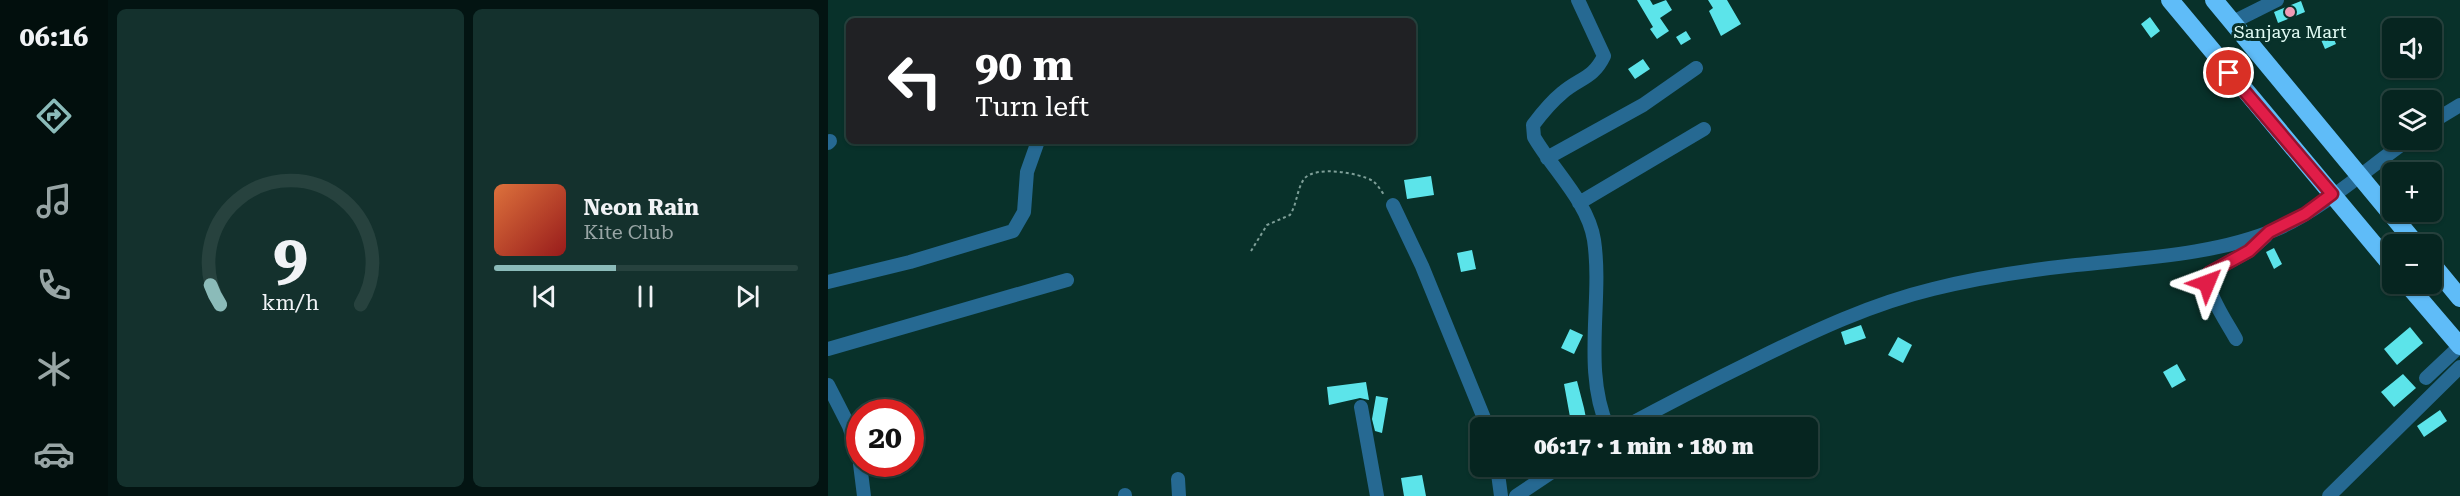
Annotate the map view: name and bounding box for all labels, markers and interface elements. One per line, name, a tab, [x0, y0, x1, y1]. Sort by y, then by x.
marker: Sanjaya Mart	[2283, 5, 2297, 19]
map controls	[2382, 18, 2442, 294]
button: sound	[2382, 18, 2442, 78]
text: 06:16	[20, 21, 88, 53]
place label: Sanjaya Mart	[2234, 21, 2347, 42]
text: 90 m	[975, 41, 1073, 90]
icon: left	[876, 42, 954, 120]
pin	[2203, 47, 2254, 98]
icon: arrive	[2212, 56, 2245, 89]
button: layers	[2382, 90, 2442, 150]
text: Turn left	[975, 91, 1089, 123]
icon: directions	[33, 95, 75, 137]
button: +	[2382, 162, 2442, 222]
icon: music	[33, 180, 75, 222]
text: Neon Rain	[584, 195, 699, 220]
text: Kite Club	[584, 220, 674, 244]
text: 9	[273, 221, 308, 294]
button: −	[2382, 234, 2442, 294]
position arrow	[2175, 251, 2239, 315]
icon: phone	[33, 264, 75, 306]
icon: previous	[528, 280, 561, 313]
icon: pause	[629, 280, 662, 313]
icon: next	[731, 280, 764, 313]
text: km/h	[262, 290, 319, 315]
icon: climate	[33, 348, 75, 390]
speed limit sign: 20	[846, 399, 924, 477]
icon: car	[33, 433, 75, 475]
text: 06:17 · 1 min · 180 m	[1534, 434, 1754, 459]

